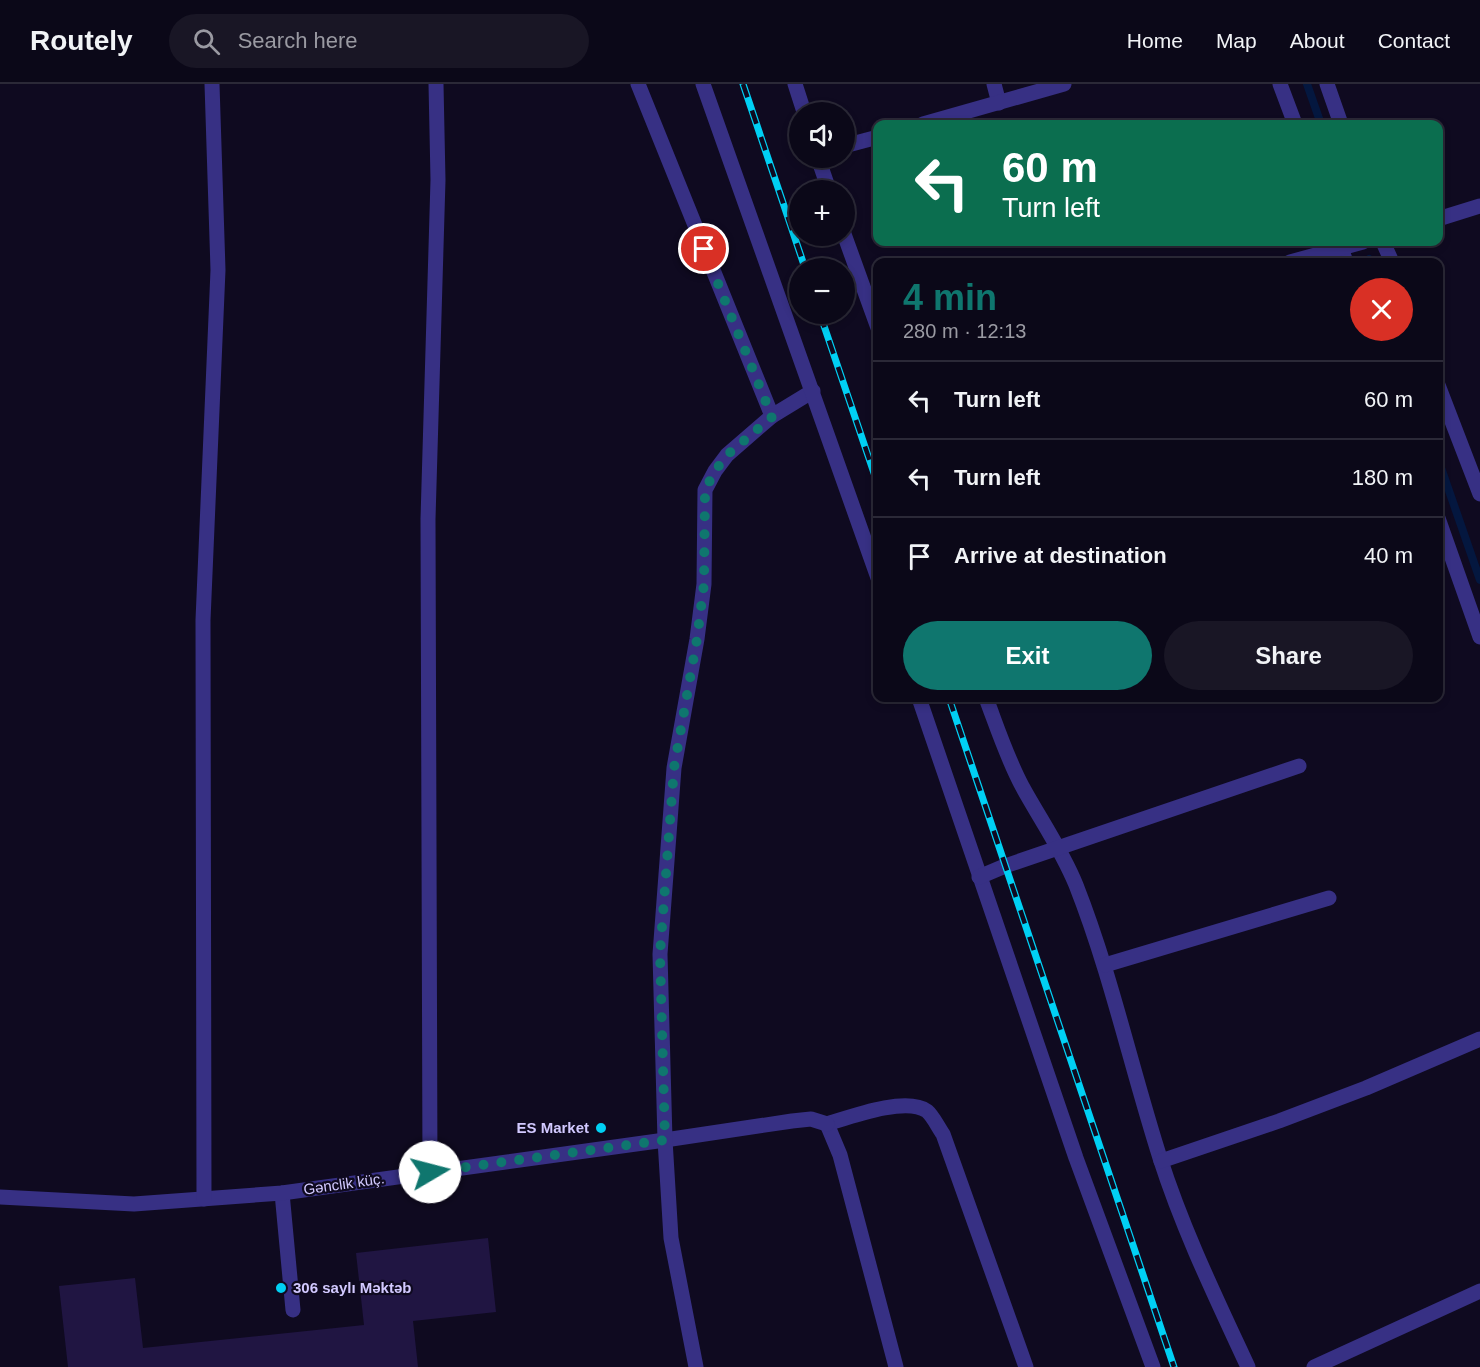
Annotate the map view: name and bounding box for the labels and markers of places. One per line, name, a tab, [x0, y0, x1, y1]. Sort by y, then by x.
pin	[678, 223, 729, 274]
place label: ES Market	[516, 1119, 589, 1136]
marker: ES Market	[594, 1121, 608, 1135]
place label: 306 saylı Məktəb	[293, 1279, 411, 1296]
marker: 306 saylı Məktəb	[274, 1281, 288, 1295]

